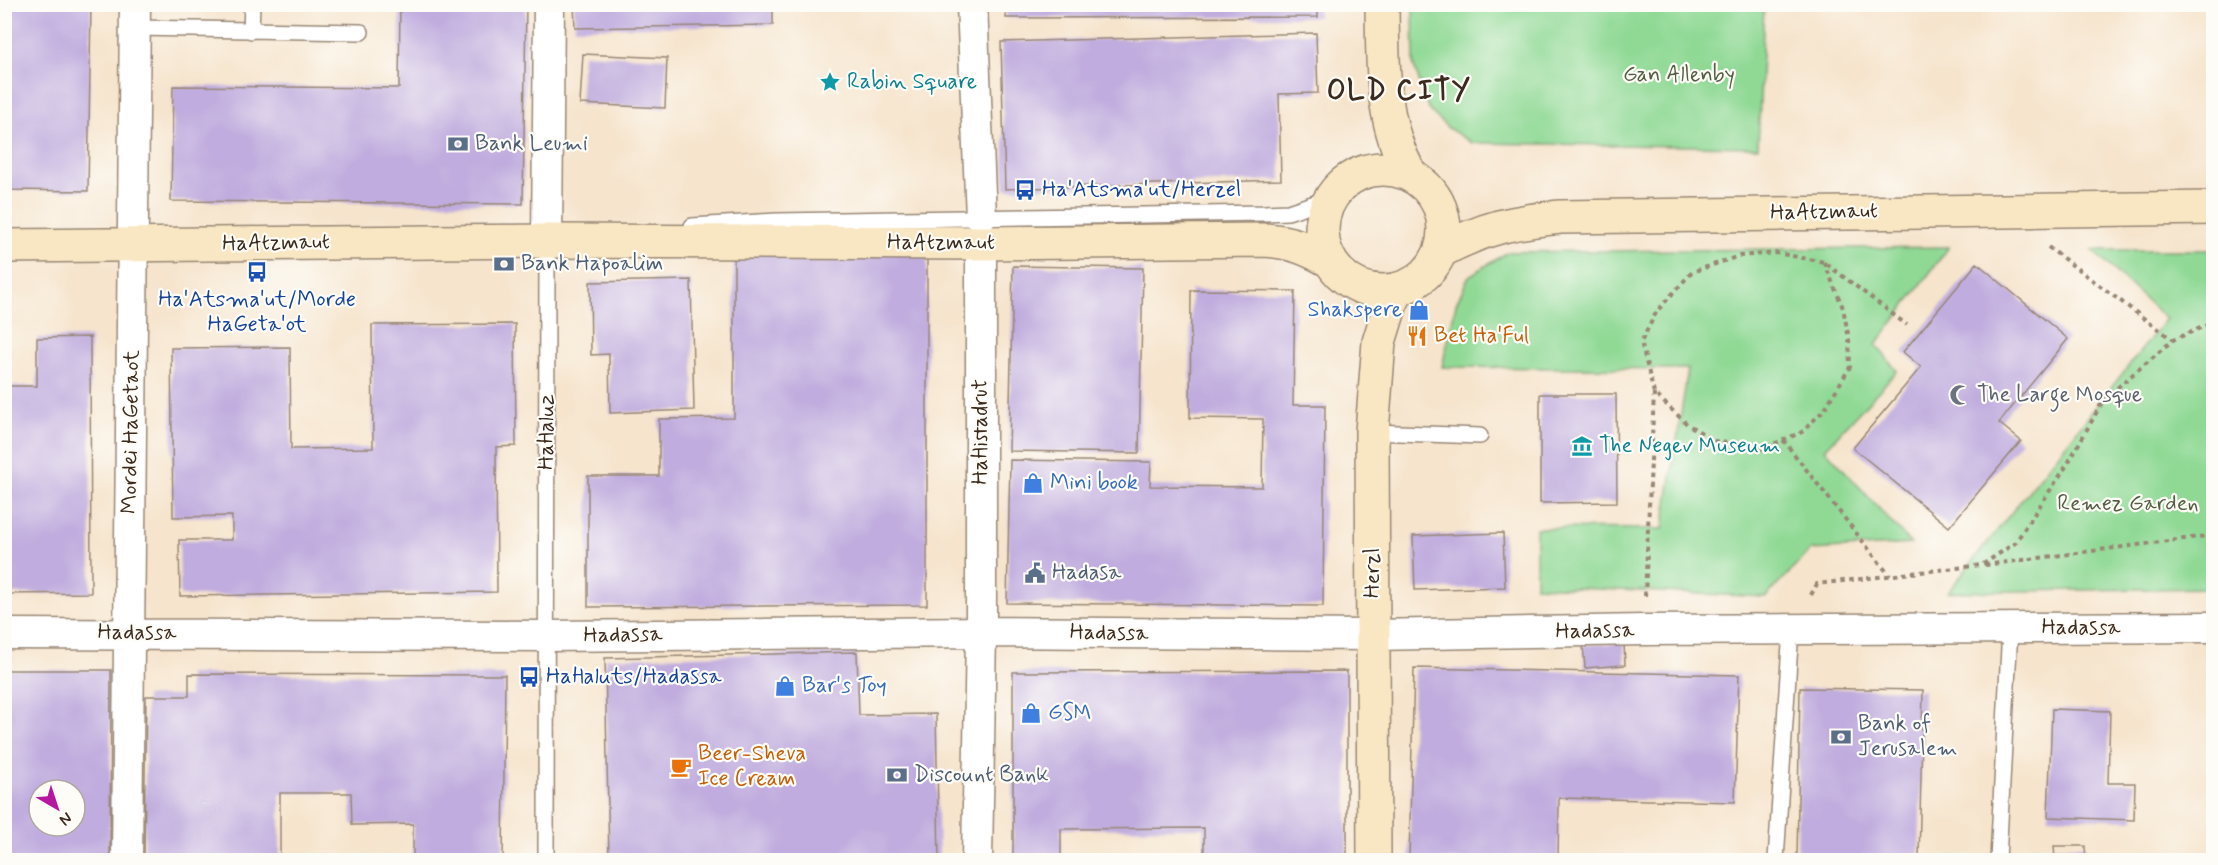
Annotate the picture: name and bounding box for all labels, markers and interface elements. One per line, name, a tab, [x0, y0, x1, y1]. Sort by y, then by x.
park label: Gan Allenby	[1623, 61, 1735, 89]
place label: Rabin Square	[847, 68, 977, 96]
place icon: Rabin Square	[818, 70, 842, 94]
district label: OLD CITY	[1327, 73, 1471, 110]
place label: Bank Leumi	[475, 130, 588, 158]
bank icon: Bank Leumi	[446, 132, 470, 156]
place label: Ha'Atsma'ut/Herzel	[1042, 176, 1241, 204]
bus stop icon: Ha'Atsma'ut/Herzel	[1013, 178, 1037, 202]
street label: HaAtzmaut	[1770, 197, 1878, 227]
street label: HaAtzmaut	[222, 228, 330, 258]
street label: HaAtzmaut	[887, 229, 995, 257]
place label: Bank Hapoalim	[521, 250, 663, 278]
bank icon: Bank Hapoalim	[492, 252, 516, 276]
bus stop icon: Ha'Atsma'ut/Morde HaGeta'ot	[245, 260, 269, 284]
place label: Ha'Atsma'ut/Morde HaGeta'ot	[158, 286, 356, 339]
place label: Shakspere	[1308, 296, 1402, 324]
shop icon: Shakspere	[1407, 298, 1431, 322]
place label: Bet Ha'Ful	[1434, 322, 1529, 350]
restaurant icon: Bet Ha'Ful	[1405, 324, 1429, 348]
street label: Mordei HaGetaot	[116, 350, 146, 514]
street label: HaHistadrut	[967, 379, 995, 485]
place label: The Large Mosque	[1977, 381, 2142, 412]
mosque icon: The Large Mosque	[1948, 383, 1972, 407]
street label: HaHaluz	[533, 394, 561, 470]
place label: The Negev Museum	[1599, 432, 1780, 461]
museum icon: The Negev Museum	[1570, 434, 1594, 458]
place label: Mini book	[1050, 469, 1138, 497]
shop icon: Mini book	[1021, 471, 1045, 495]
park label: Remez Garden	[2057, 490, 2199, 518]
street label: Herzl	[1359, 548, 1387, 598]
place label: Hadasa	[1052, 559, 1122, 587]
public building icon: Hadasa	[1023, 561, 1047, 585]
street label: Hadassa	[2041, 614, 2121, 642]
street label: Hadassa	[1555, 616, 1636, 646]
street label: Hadassa	[1069, 618, 1150, 648]
street label: Hadassa	[97, 619, 177, 647]
street label: Hadassa	[583, 620, 664, 650]
place label: HaHaluts/Hadassa	[546, 663, 722, 691]
bus stop icon: HaHaluts/Hadassa	[517, 665, 541, 689]
place label: Bar's Toy	[802, 672, 887, 700]
shop icon: Bar's Toy	[773, 674, 797, 698]
place label: GSM	[1048, 699, 1092, 727]
shop icon: GSM	[1019, 701, 1043, 725]
place label: Bank of Jerusalem	[1858, 710, 1957, 763]
bank icon: Bank of Jerusalem	[1829, 725, 1853, 749]
place label: Beer-Sheva Ice Cream	[698, 740, 806, 793]
cafe icon: Beer-Sheva Ice Cream	[669, 755, 693, 779]
place label: Discount Bank	[914, 761, 1049, 789]
bank icon: Discount Bank	[885, 763, 909, 787]
north arrow	[27, 778, 87, 838]
text: N	[55, 807, 76, 830]

